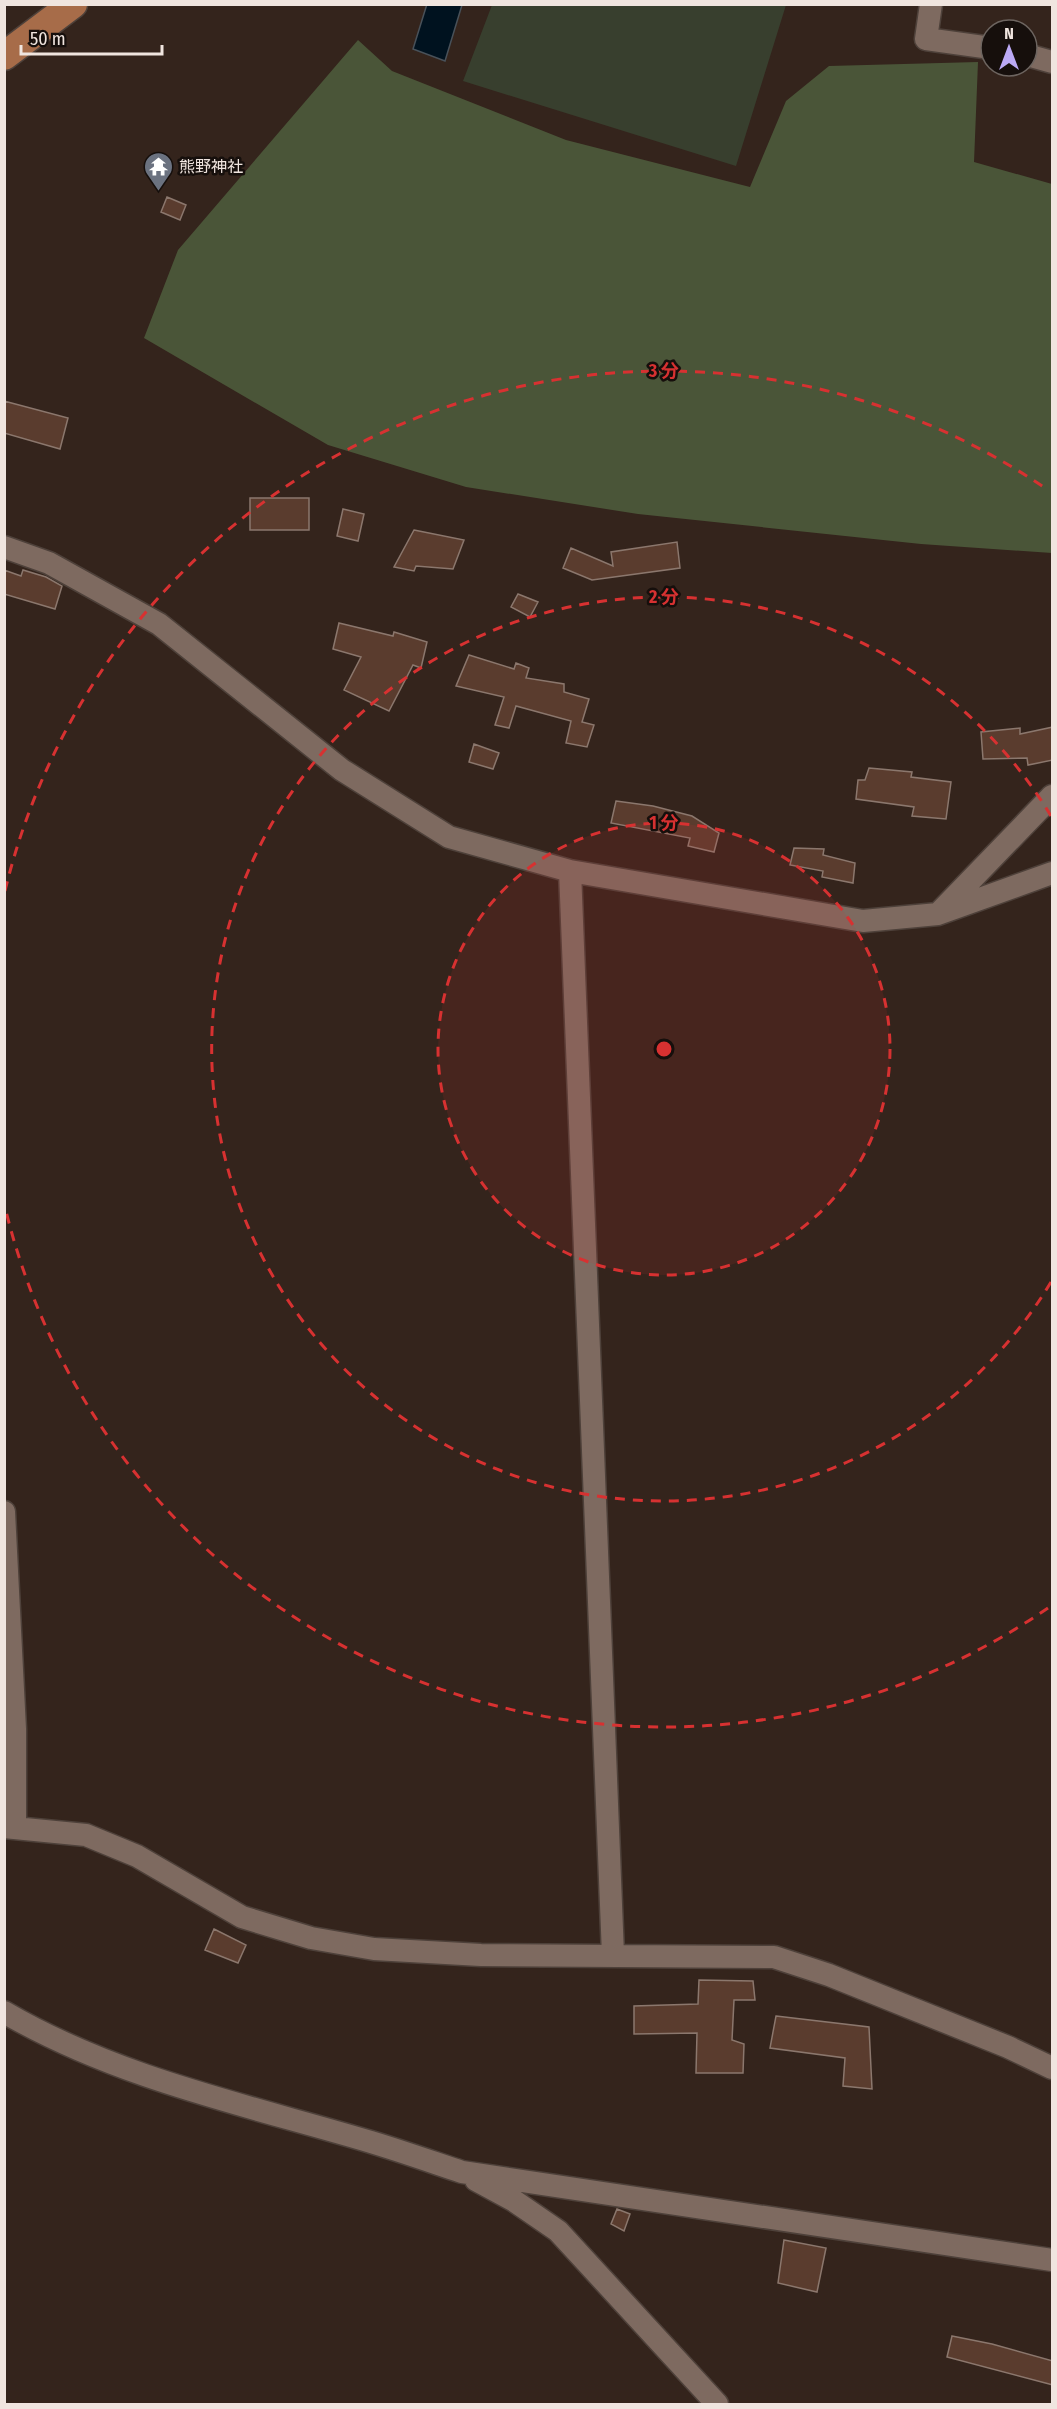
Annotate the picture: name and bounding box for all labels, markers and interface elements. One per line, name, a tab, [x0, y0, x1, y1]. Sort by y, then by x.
scale bar	[21, 18, 162, 56]
north arrow	[979, 18, 1039, 78]
text: N	[1004, 24, 1014, 43]
text: 50 m	[30, 28, 66, 50]
temple icon: 熊野神社	[142, 150, 174, 192]
place label: 熊野神社	[179, 157, 243, 176]
text: 3 分	[648, 360, 679, 382]
text: 2 分	[648, 586, 679, 608]
text: 1 分	[649, 812, 679, 834]
centre of rings	[654, 1039, 674, 1059]

